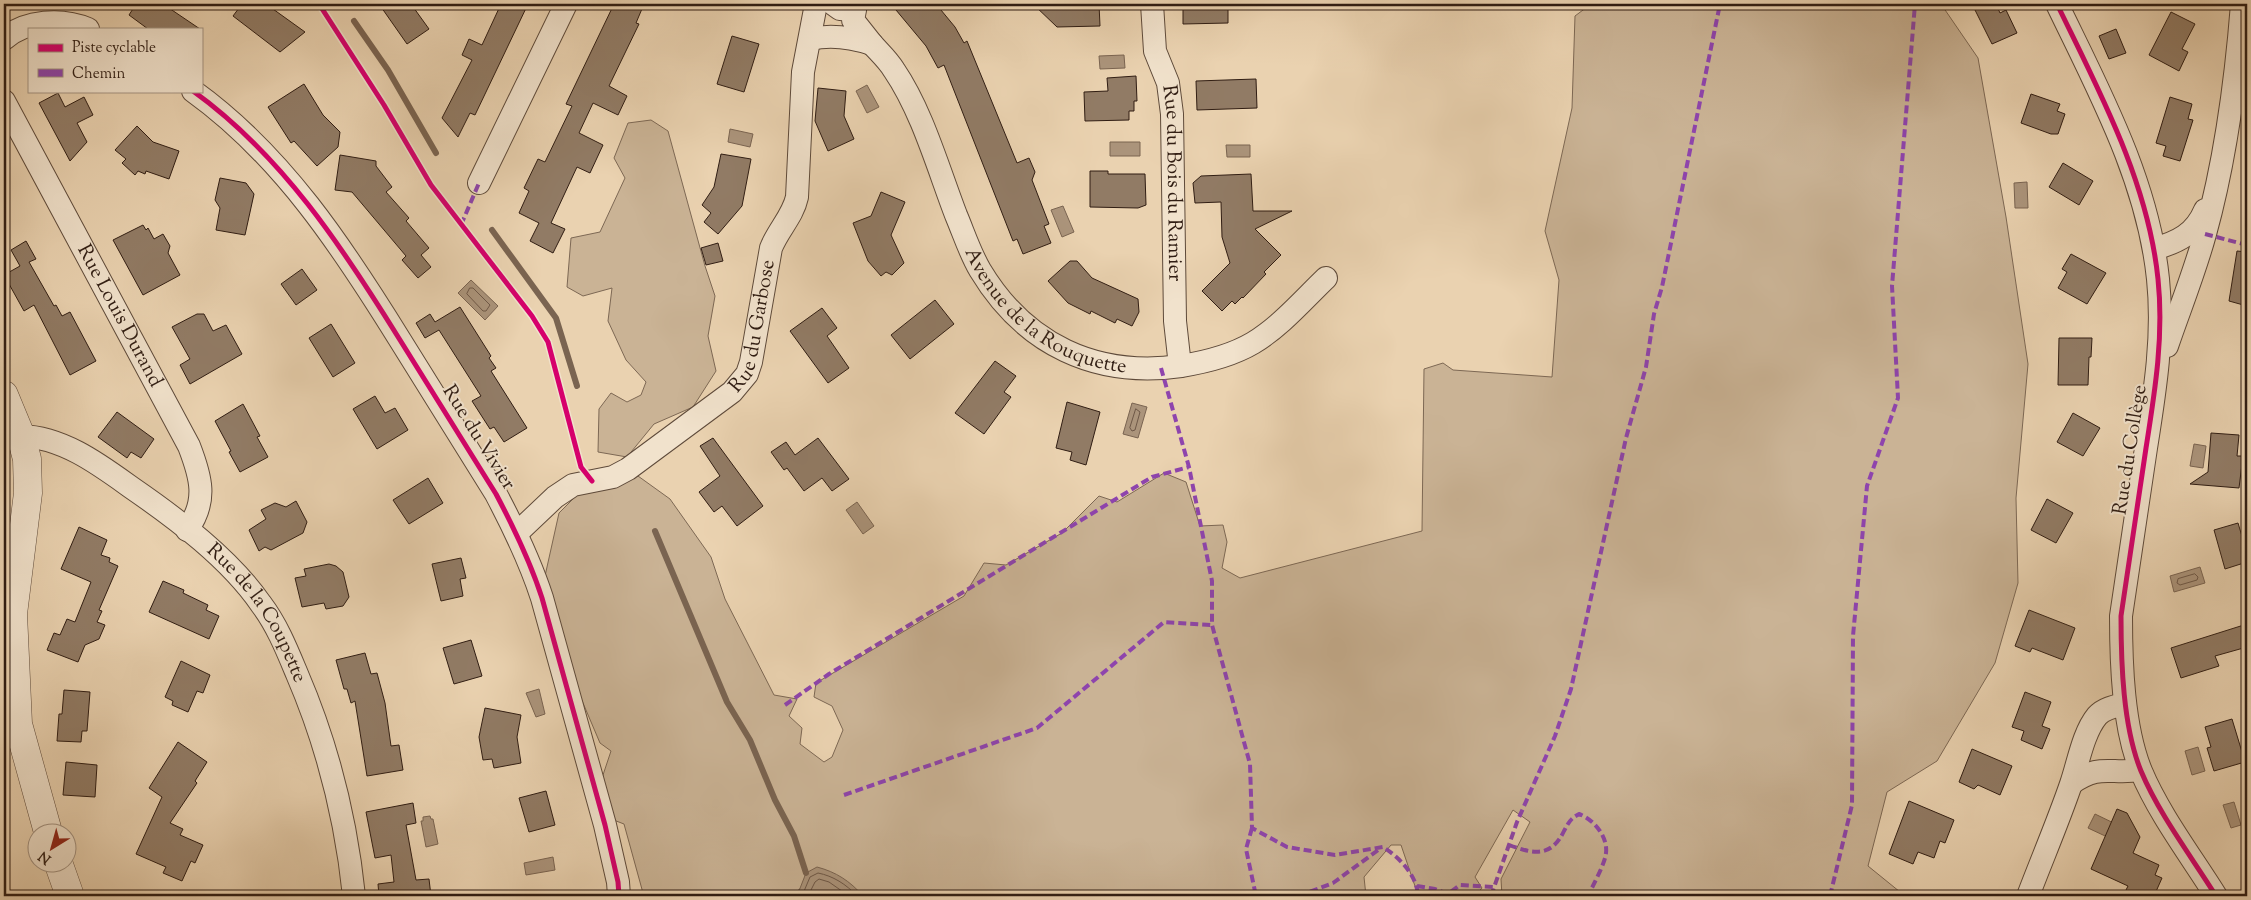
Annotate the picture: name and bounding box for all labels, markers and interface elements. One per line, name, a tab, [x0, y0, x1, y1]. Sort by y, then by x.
legend	[28, 28, 202, 92]
text: Piste cyclable	[72, 38, 156, 59]
text: Chemin	[72, 64, 125, 85]
street label: Rue du Bois du Ramier	[1154, 83, 1189, 282]
street label: Rue Louis Durand	[69, 239, 169, 393]
street label: Avenue de la Rouquette	[956, 243, 1128, 382]
street label: Rue du Garbose	[722, 258, 783, 400]
street label: Rue du Vivier	[434, 380, 522, 497]
street label: Rue du Collège	[2106, 383, 2156, 517]
street label: Rue de la Coupette	[200, 537, 314, 687]
north arrow	[28, 822, 78, 872]
text: N	[35, 845, 56, 868]

